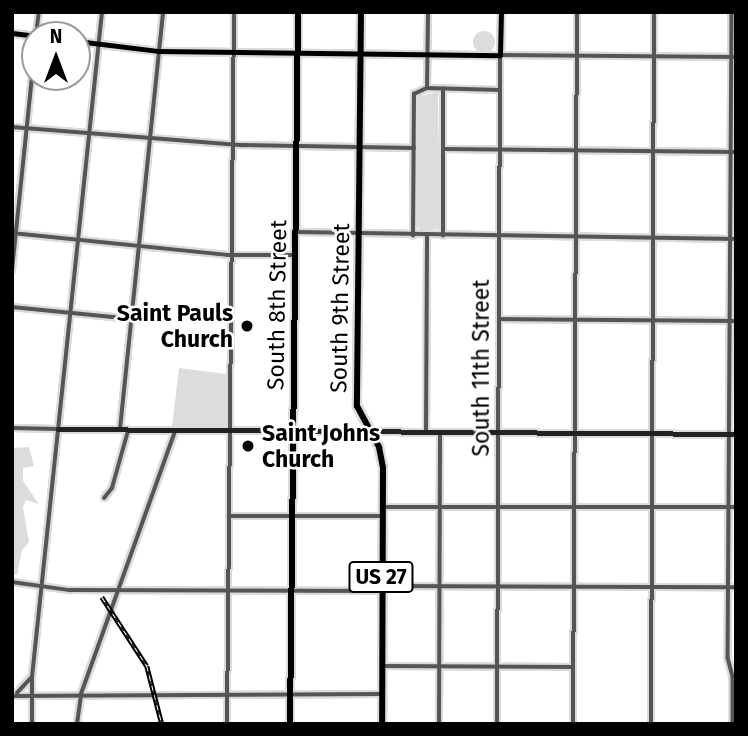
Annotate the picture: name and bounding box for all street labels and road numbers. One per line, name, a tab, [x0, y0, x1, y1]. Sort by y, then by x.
street label: South 8th Street	[262, 220, 292, 390]
street label: South 9th Street	[325, 223, 355, 393]
street label: South 11th Street	[467, 279, 495, 457]
road number: US 27	[348, 560, 414, 594]

